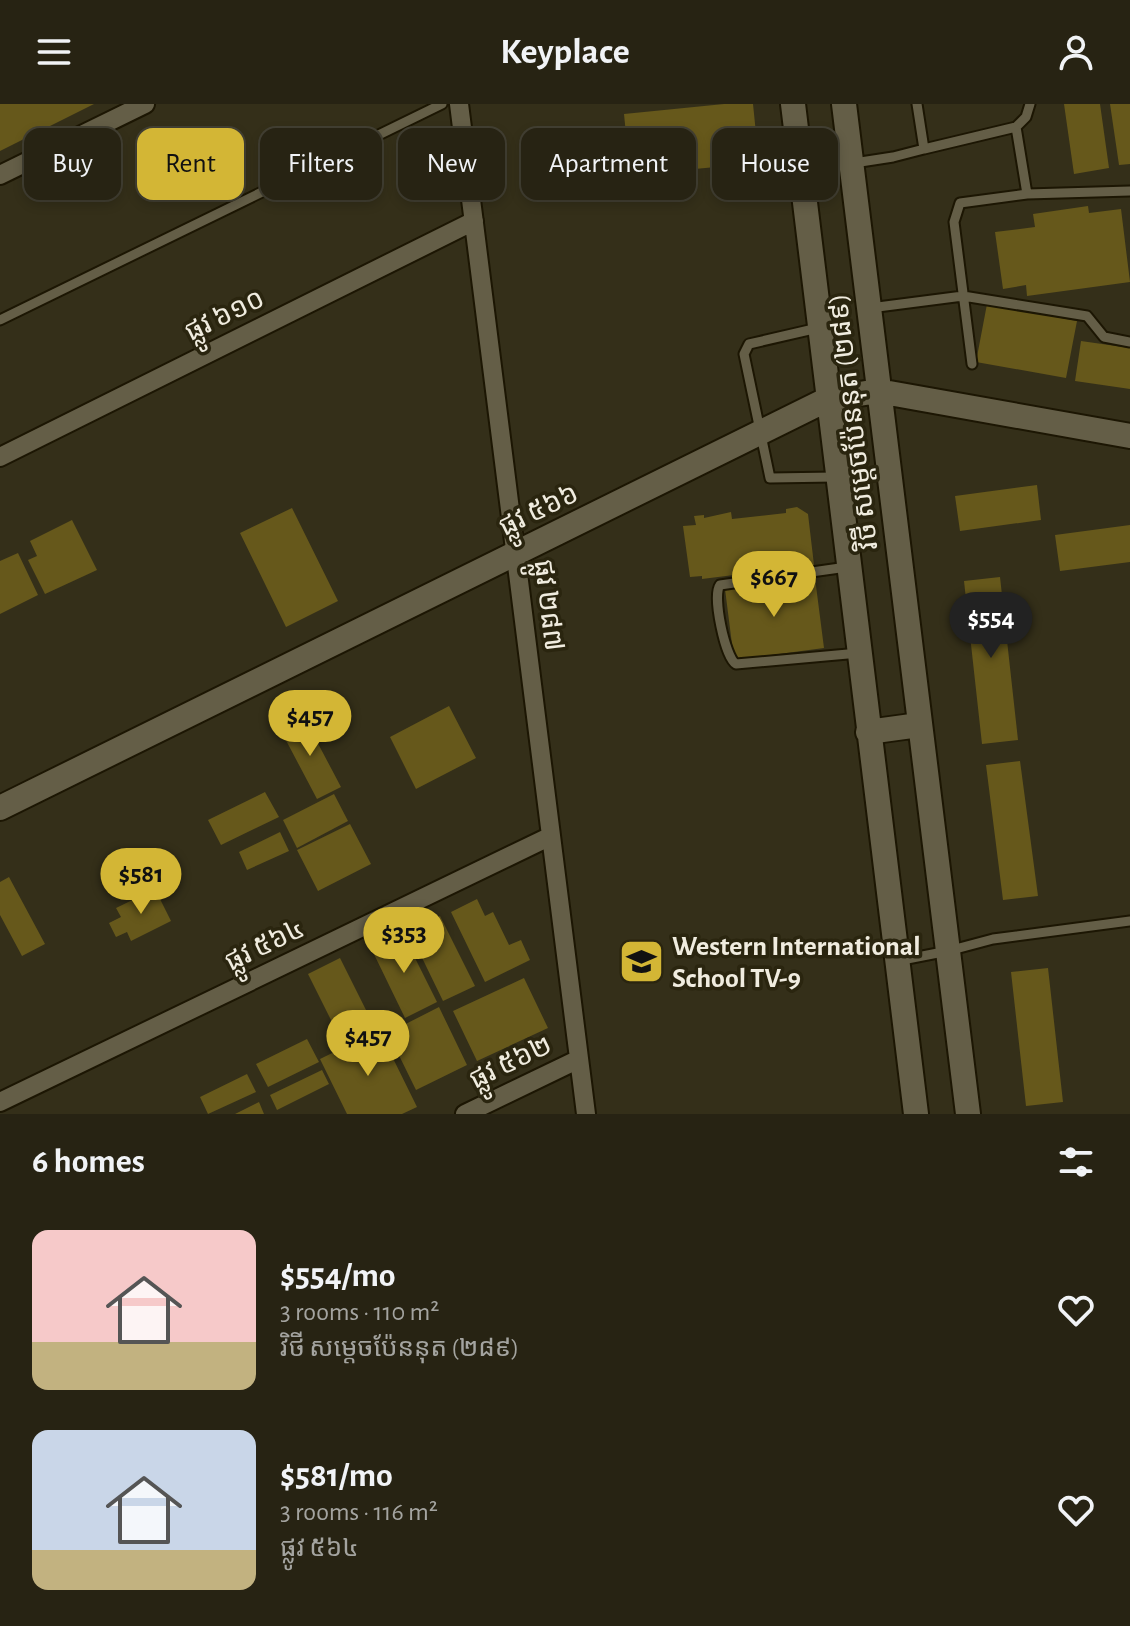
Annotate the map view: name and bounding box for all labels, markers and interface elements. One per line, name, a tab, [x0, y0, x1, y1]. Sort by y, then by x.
icon: menu	[32, 30, 76, 74]
icon: person	[1054, 30, 1098, 74]
text: Keyplace	[500, 34, 630, 70]
chip: Buy	[24, 128, 121, 200]
chip: Rent	[137, 128, 244, 200]
chip: Filters	[260, 128, 382, 200]
chip: New	[398, 128, 505, 200]
chip: Apartment	[521, 128, 696, 200]
chip: House	[712, 128, 838, 200]
street label: ផ្លូវ ៦១០	[181, 285, 273, 355]
street label: វិថី សម្តេចប៉ែននុត (២៨៩)	[819, 292, 886, 552]
street label: ផ្លូវ ៥៦៦	[495, 480, 587, 550]
pin: $667	[727, 551, 821, 619]
street label: ផ្លូវ ២៨៧	[519, 558, 568, 654]
text: $667	[750, 564, 798, 590]
pin: $554	[944, 592, 1038, 660]
text: $554	[967, 605, 1015, 631]
pin: $457	[263, 690, 357, 758]
text: $457	[286, 703, 334, 729]
pin: $581	[94, 848, 188, 916]
text: $581	[118, 861, 164, 887]
pin: $353	[357, 907, 451, 975]
street label: ផ្លូវ ៥៦៤	[221, 915, 313, 985]
text: $353	[381, 920, 427, 946]
place label: Western International School TV-9	[672, 933, 921, 993]
school or university icon: Western International School TV-9	[617, 937, 665, 985]
pin: $457	[321, 1010, 415, 1078]
text: $457	[344, 1023, 392, 1049]
street label: ផ្លូវ ៥៦២	[465, 1031, 561, 1103]
icon: filters	[1054, 1140, 1098, 1184]
text: 6 homes	[32, 1145, 145, 1179]
text: $554/mo	[280, 1259, 396, 1293]
icon: home	[96, 1262, 192, 1358]
icon: heart	[1054, 1288, 1098, 1332]
text: 3 rooms · 110 m²	[280, 1299, 439, 1325]
text: វិថី សម្តេចប៉ែននុត (២៨៩)	[280, 1335, 519, 1361]
text: $581/mo	[280, 1459, 393, 1493]
icon: home	[96, 1462, 192, 1558]
icon: heart	[1054, 1488, 1098, 1532]
text: 3 rooms · 116 m²	[280, 1499, 438, 1525]
text: ផ្លូវ ៥៦៤	[280, 1535, 359, 1561]

